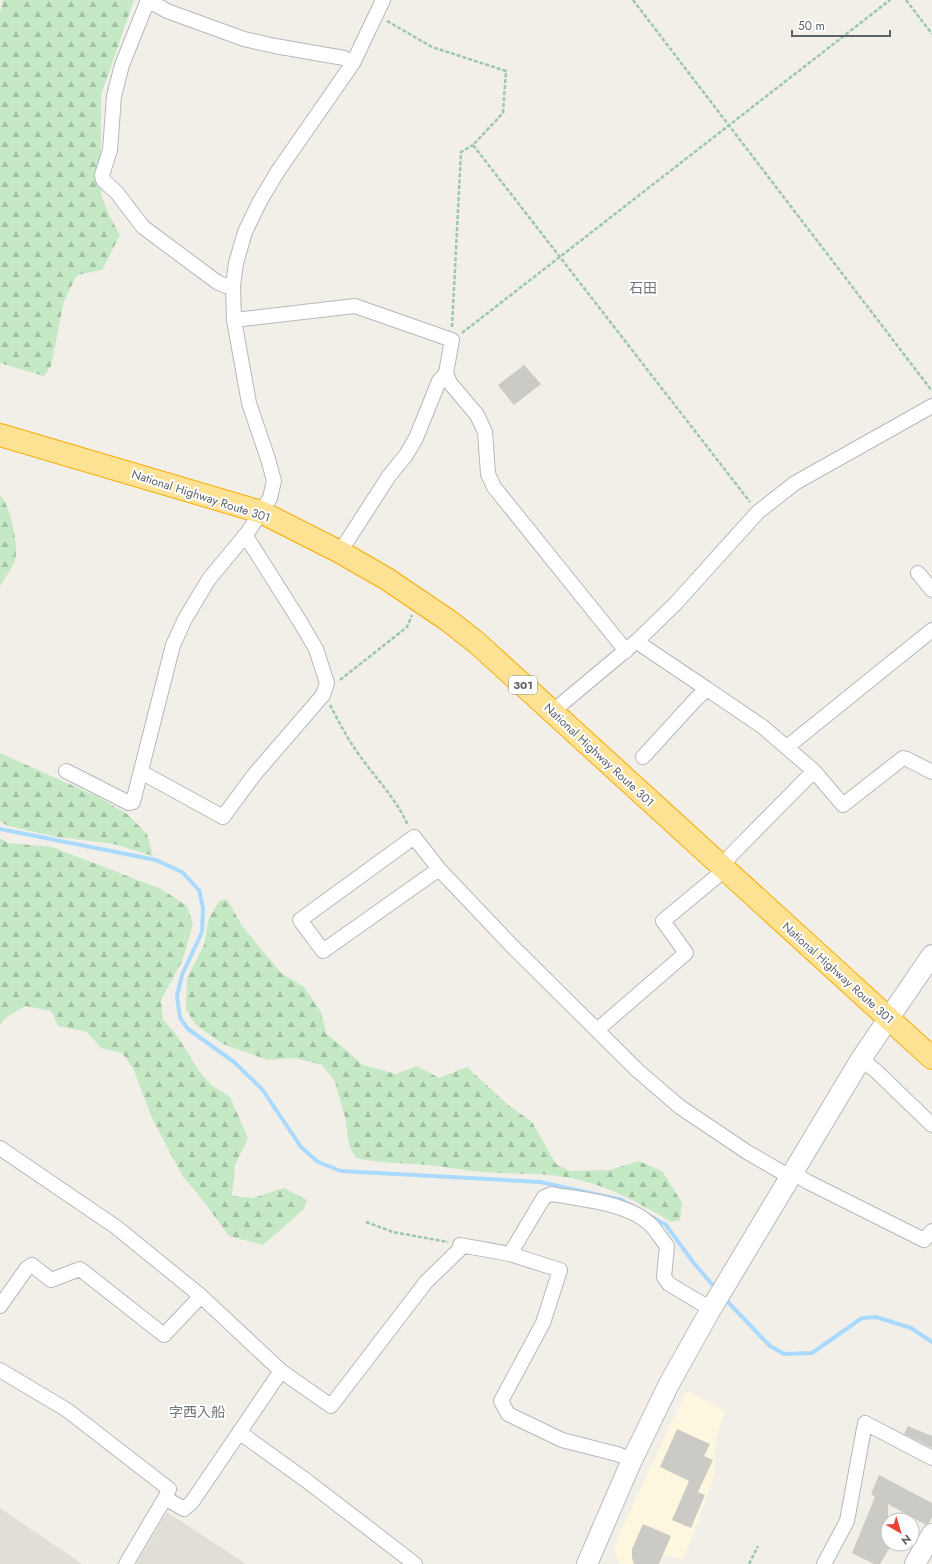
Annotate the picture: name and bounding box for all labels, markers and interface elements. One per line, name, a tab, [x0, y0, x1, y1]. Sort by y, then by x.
scale bar	[792, 12, 890, 38]
text: 50 m	[798, 17, 825, 35]
district label: 石田	[629, 278, 657, 298]
street label: National Highway Route 301	[129, 465, 273, 527]
road number: 301	[509, 676, 537, 694]
street label: National Highway Route 301	[540, 699, 658, 811]
street label: National Highway Route 301	[778, 918, 898, 1028]
district label: 字西入船	[169, 1402, 225, 1422]
north arrow	[880, 1512, 920, 1552]
text: N	[898, 1531, 915, 1549]

